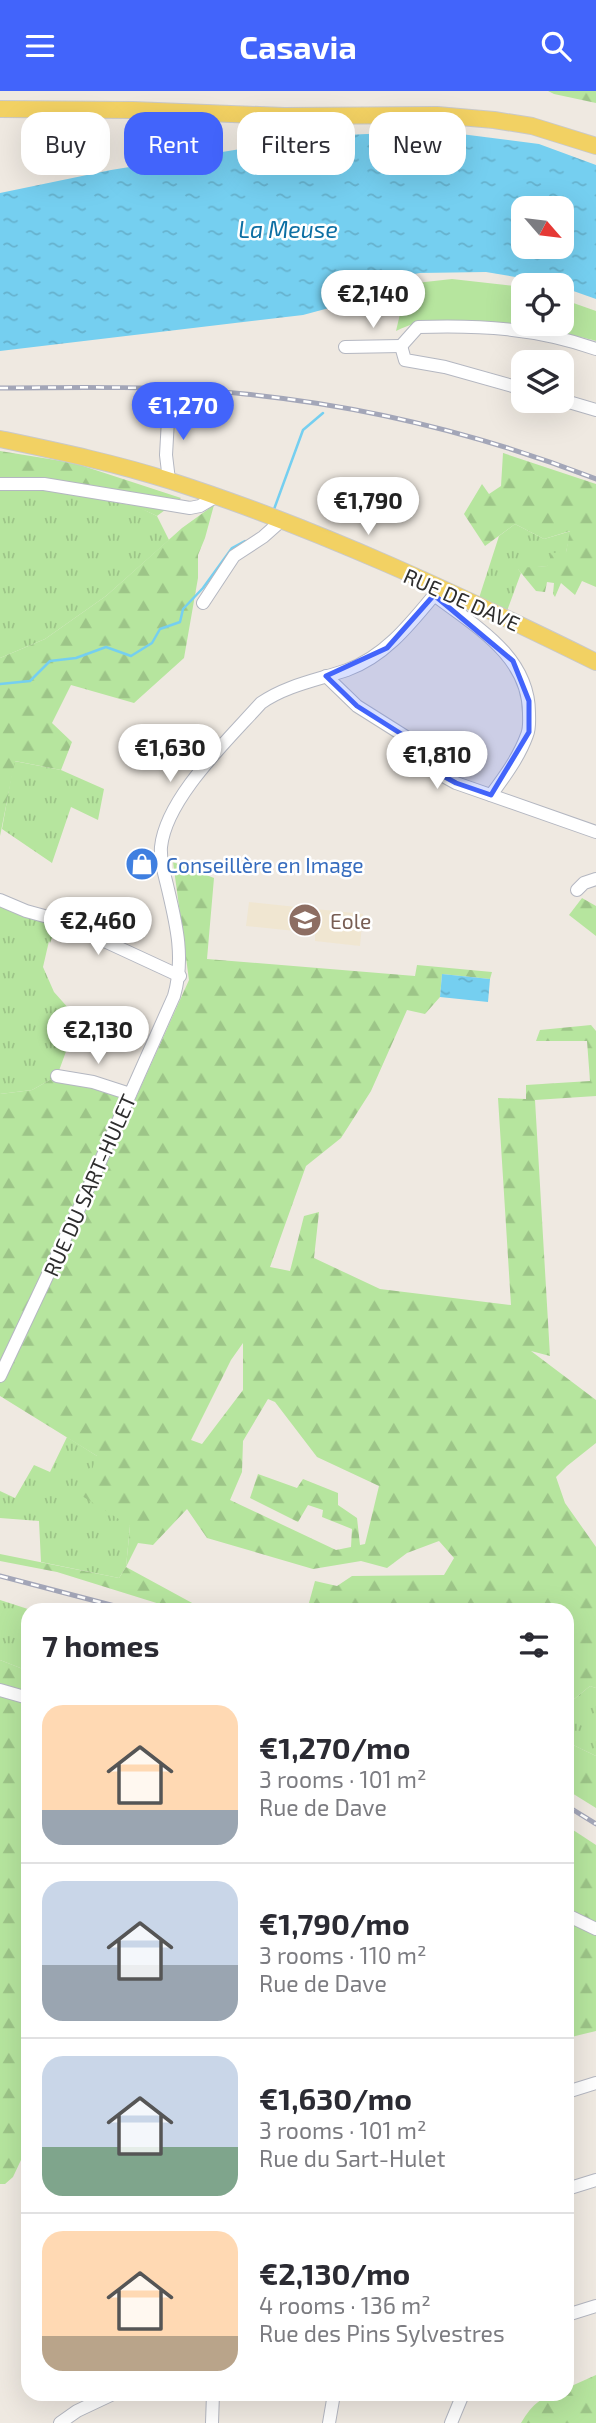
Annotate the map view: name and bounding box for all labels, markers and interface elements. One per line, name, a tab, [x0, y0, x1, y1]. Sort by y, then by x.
icon: menu	[21, 27, 59, 65]
text: Casavia	[239, 27, 357, 65]
icon: search	[537, 27, 575, 65]
chip: Buy	[21, 112, 110, 175]
chip: Rent	[124, 112, 223, 175]
chip: Filters	[237, 112, 355, 175]
chip: New	[369, 112, 466, 175]
north arrow	[511, 196, 574, 259]
map controls	[511, 196, 574, 413]
water label: La Meuse	[238, 215, 338, 243]
pin: €2,140	[316, 271, 430, 330]
button: locate	[511, 273, 574, 336]
text: €2,140	[337, 279, 409, 307]
button: layers	[511, 350, 574, 413]
pin: €1,270	[126, 383, 240, 442]
text: €1,270	[148, 391, 218, 419]
pin: €1,790	[311, 477, 425, 537]
text: €1,790	[333, 486, 403, 514]
street label: RUE DE DAVE	[400, 562, 524, 636]
pin: €1,630	[113, 725, 227, 784]
pin: €1,810	[380, 731, 494, 791]
text: €1,630	[134, 733, 206, 761]
text: €1,810	[402, 740, 472, 768]
shop icon: Conseillère en Image	[123, 845, 161, 883]
place label: Conseillère en Image	[166, 852, 364, 877]
pin: €2,460	[41, 897, 155, 957]
school or university icon: Eole	[286, 901, 324, 939]
text: €2,460	[60, 906, 136, 934]
place label: Eole	[330, 908, 371, 933]
pin: €2,130	[41, 1007, 155, 1066]
text: €2,130	[63, 1015, 133, 1043]
street label: RUE DU SART-HULET	[38, 1090, 140, 1280]
icon: filters	[515, 1626, 553, 1664]
text: 7 homes	[42, 1627, 159, 1663]
text: €1,270/mo	[259, 1729, 410, 1765]
icon: home	[98, 1733, 182, 1817]
text: 3 rooms · 101 m²	[259, 1765, 426, 1793]
text: Rue de Dave	[259, 1793, 387, 1821]
text: €1,790/mo	[259, 1905, 410, 1941]
icon: home	[98, 1909, 182, 1993]
text: 3 rooms · 110 m²	[259, 1941, 426, 1969]
text: Rue de Dave	[259, 1969, 387, 1997]
text: €1,630/mo	[259, 2080, 412, 2116]
icon: home	[98, 2084, 182, 2168]
text: 3 rooms · 101 m²	[259, 2116, 426, 2144]
text: Rue du Sart-Hulet	[259, 2144, 445, 2172]
text: €2,130/mo	[259, 2255, 410, 2291]
icon: home	[98, 2259, 182, 2343]
text: 4 rooms · 136 m²	[259, 2291, 431, 2319]
text: Rue des Pins Sylvestres	[259, 2319, 505, 2347]

